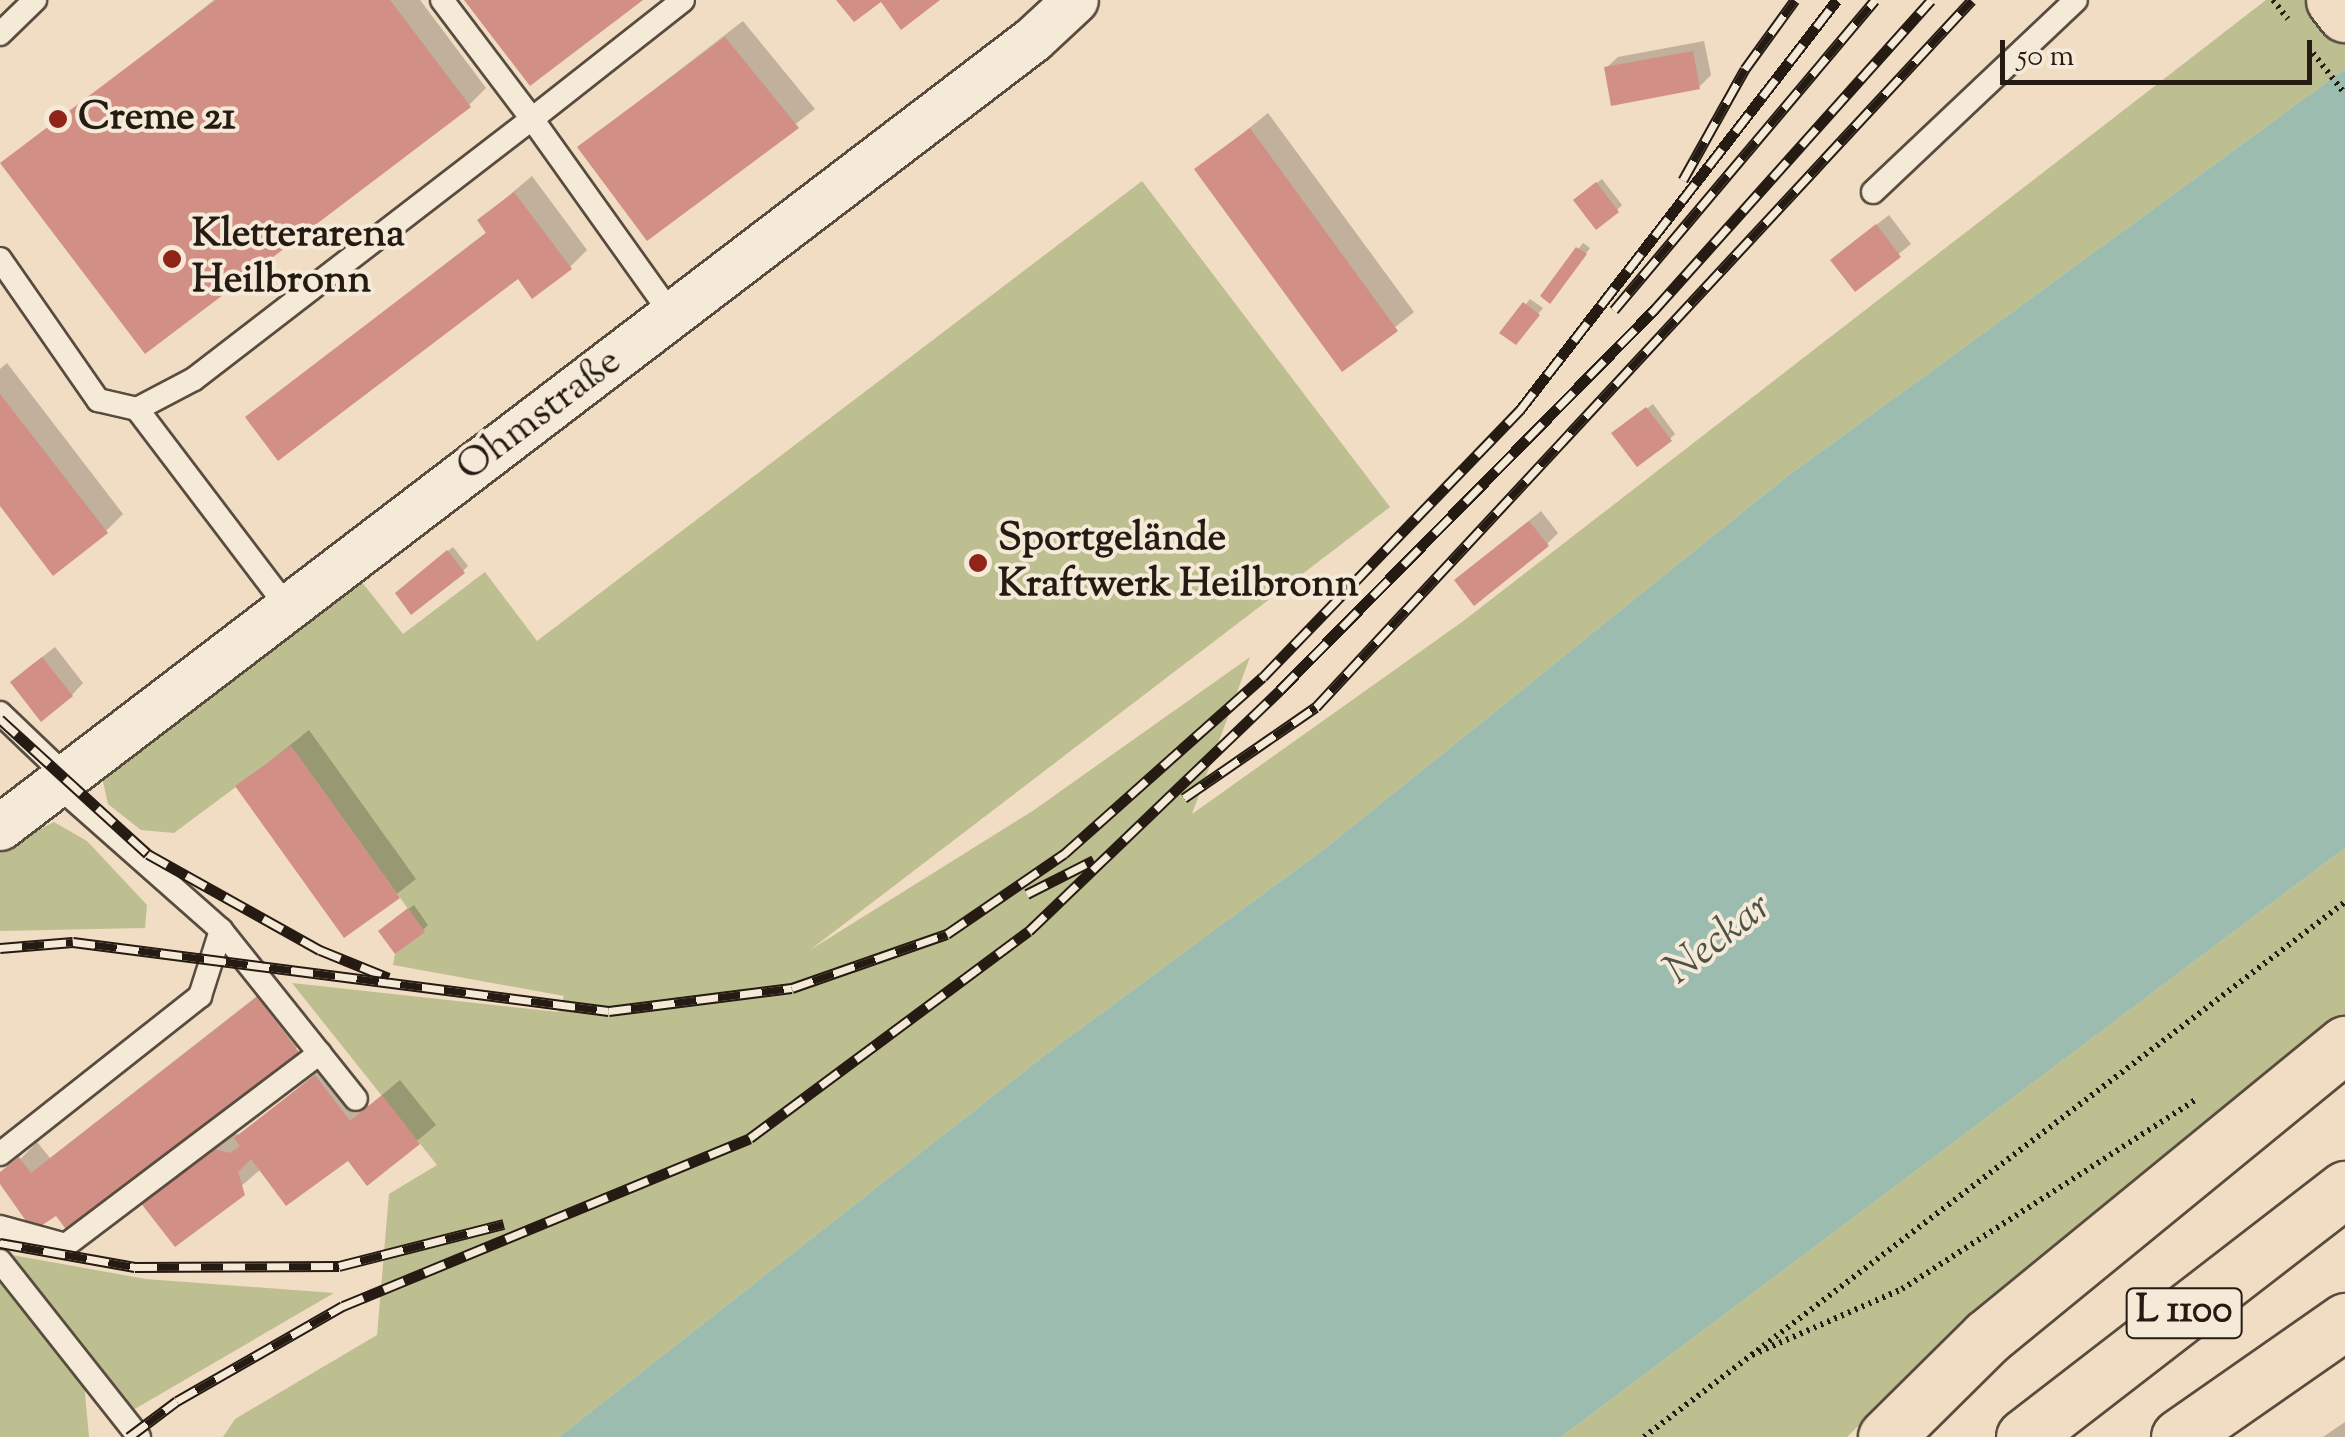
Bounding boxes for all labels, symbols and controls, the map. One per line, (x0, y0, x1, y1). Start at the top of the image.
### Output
scale bar (2005, 20, 2318, 82)
text: 50 m (2017, 36, 2074, 79)
place label: Creme 21 (78, 95, 235, 143)
marker: Creme 21 (47, 108, 69, 130)
place label: Kletterarena Heilbronn (192, 212, 405, 306)
marker: Kletterarena Heilbronn (161, 248, 183, 270)
street label: Ohmstraße (448, 339, 632, 493)
place label: Sportgelände Kraftwerk Heilbronn (998, 516, 1359, 610)
marker: Sportgelände Kraftwerk Heilbronn (967, 552, 989, 574)
water label: Neckar (1656, 883, 1782, 997)
road number: L 1100 (2124, 1280, 2244, 1346)

